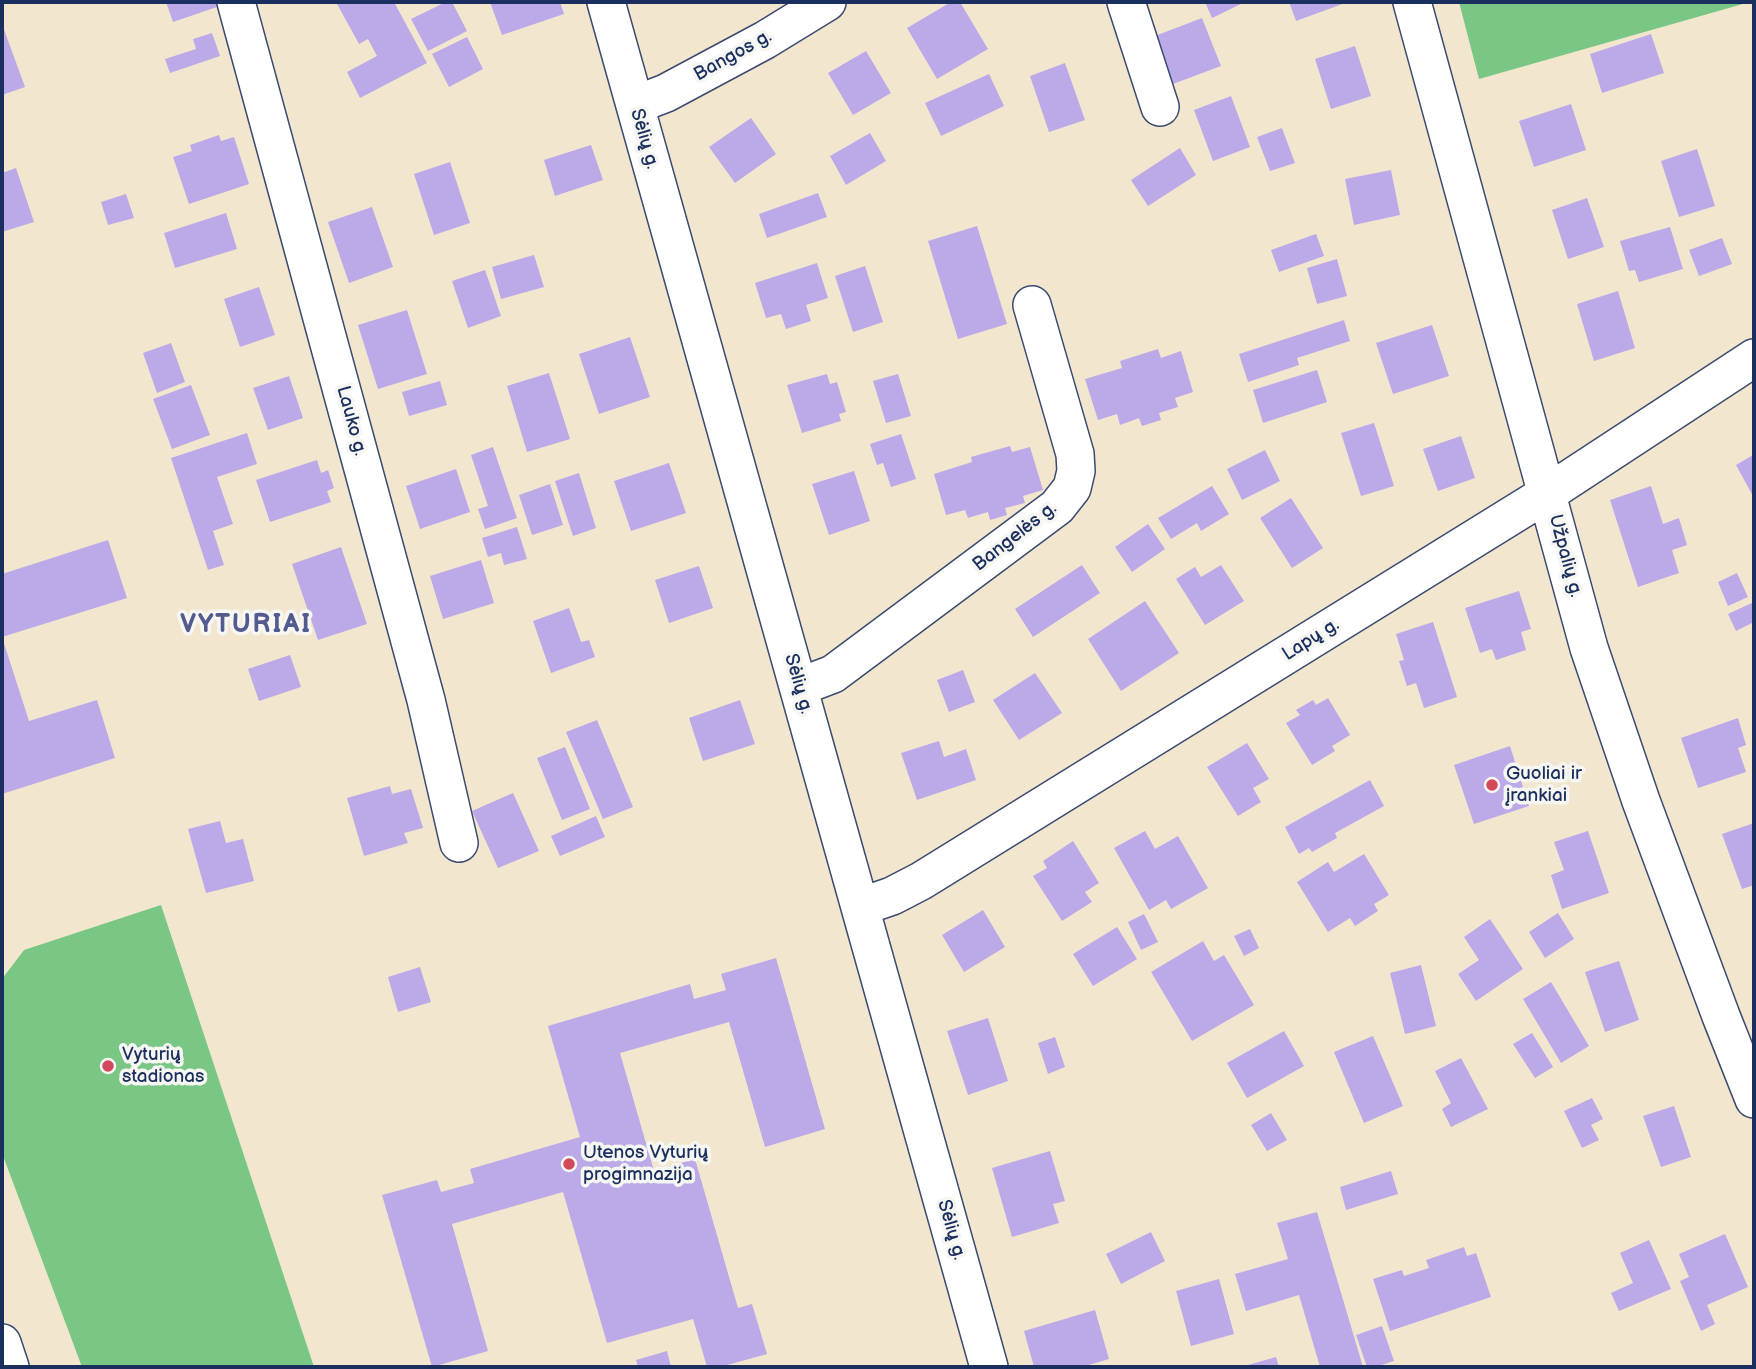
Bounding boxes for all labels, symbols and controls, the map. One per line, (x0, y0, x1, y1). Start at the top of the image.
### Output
street label: Bangos g. (690, 25, 776, 87)
street label: Sėlių g. (625, 106, 663, 172)
street label: Lauko g. (331, 384, 371, 458)
street label: Bangelės g. (968, 497, 1062, 577)
street label: Užpalių g. (1543, 512, 1587, 600)
district label: VYTURIAI (181, 609, 311, 641)
street label: Lapų g. (1278, 614, 1344, 666)
street label: Sėlių g. (779, 651, 817, 717)
place label: Guoliai ir įrankiai (1506, 763, 1582, 807)
marker: Guoliai ir įrankiai (1484, 777, 1500, 793)
place label: Vyturių stadionas (122, 1044, 204, 1088)
marker: Vyturių stadionas (100, 1058, 116, 1074)
place label: Utenos Vyturių progimnazija (583, 1142, 709, 1186)
marker: Utenos Vyturių progimnazija (561, 1156, 577, 1172)
street label: Sėlių g. (932, 1197, 970, 1263)

